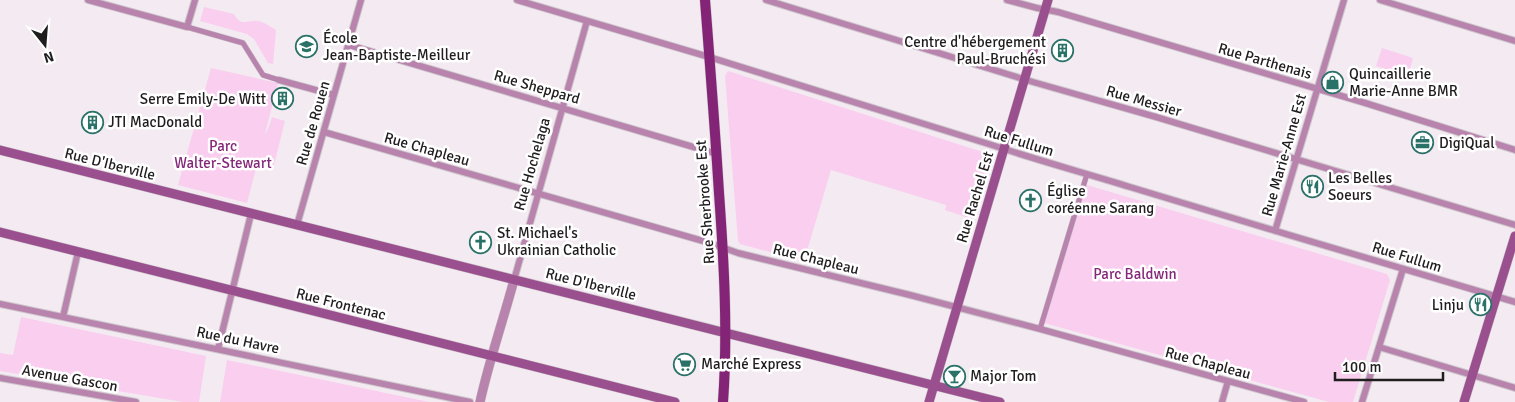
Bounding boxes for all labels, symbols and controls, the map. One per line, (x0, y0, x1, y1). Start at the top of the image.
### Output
north arrow (20, 20, 70, 70)
place label: École Jean-Baptiste-Meilleur (323, 28, 471, 64)
place label: Centre d'hébergement Paul-Bruchési (904, 33, 1046, 68)
school or university icon: École Jean-Baptiste-Meilleur (295, 35, 319, 59)
building icon: Centre d'hébergement Paul-Bruchési (1050, 39, 1074, 63)
street label: Rue Parthenais (1216, 39, 1314, 83)
text: N (42, 47, 56, 67)
place label: Quincaillerie Marie-Anne BMR (1349, 65, 1458, 100)
street label: Rue Sheppard (492, 66, 582, 108)
shop icon: Quincaillerie Marie-Anne BMR (1321, 71, 1345, 95)
street label: Rue de Rouen (292, 79, 334, 167)
street label: Rue Messier (1104, 82, 1184, 120)
building icon: Serre Emily-De Witt (270, 87, 294, 111)
place label: Serre Emily-De Witt (140, 90, 266, 108)
street label: Rue Marie-Anne Est (1258, 92, 1310, 218)
building icon: JTI MacDonald (80, 110, 104, 134)
place label: JTI MacDonald (108, 113, 202, 131)
street label: Rue Hochelaga (510, 115, 554, 213)
street label: Rue Fullum (982, 122, 1056, 160)
street label: Rue Chapleau (382, 128, 472, 170)
office icon: DigiQual (1411, 131, 1435, 155)
place label: DigiQual (1439, 134, 1495, 152)
park label: Parc Walter-Stewart (174, 137, 272, 172)
street label: Rue Sherbrooke Est (692, 139, 718, 265)
street label: Rue D'Iberville (63, 144, 157, 184)
street label: Rue Rachel Est (953, 149, 997, 245)
place label: Les Belles Soeurs (1328, 169, 1392, 204)
restaurant icon: Les Belles Soeurs (1300, 175, 1324, 199)
place label: Église coréenne Sarang (1047, 181, 1154, 217)
church icon: Église coréenne Sarang (1019, 188, 1043, 212)
place label: St. Michael's Ukrainian Catholic (497, 224, 616, 259)
church icon: St. Michael's Ukrainian Catholic (469, 230, 493, 254)
street label: Rue Fullum (1370, 238, 1444, 276)
street label: Rue Chapleau (771, 240, 861, 278)
street label: Rue D'Iberville (544, 264, 638, 304)
park label: Parc Baldwin (1093, 265, 1177, 283)
street label: Rue Frontenac (294, 284, 388, 324)
restaurant icon: Linju (1468, 293, 1492, 317)
place label: Linju (1432, 296, 1464, 314)
street label: Rue du Havre (195, 322, 281, 358)
street label: Rue Chapleau (1163, 343, 1253, 383)
scale bar (1335, 350, 1442, 382)
supermarket icon: Marché Express (673, 352, 697, 376)
place label: Marché Express (701, 355, 802, 373)
text: 100 m (1342, 358, 1382, 376)
street label: Avenue Gascon (21, 361, 119, 395)
bar icon: Major Tom (942, 364, 966, 388)
place label: Major Tom (970, 367, 1036, 385)

